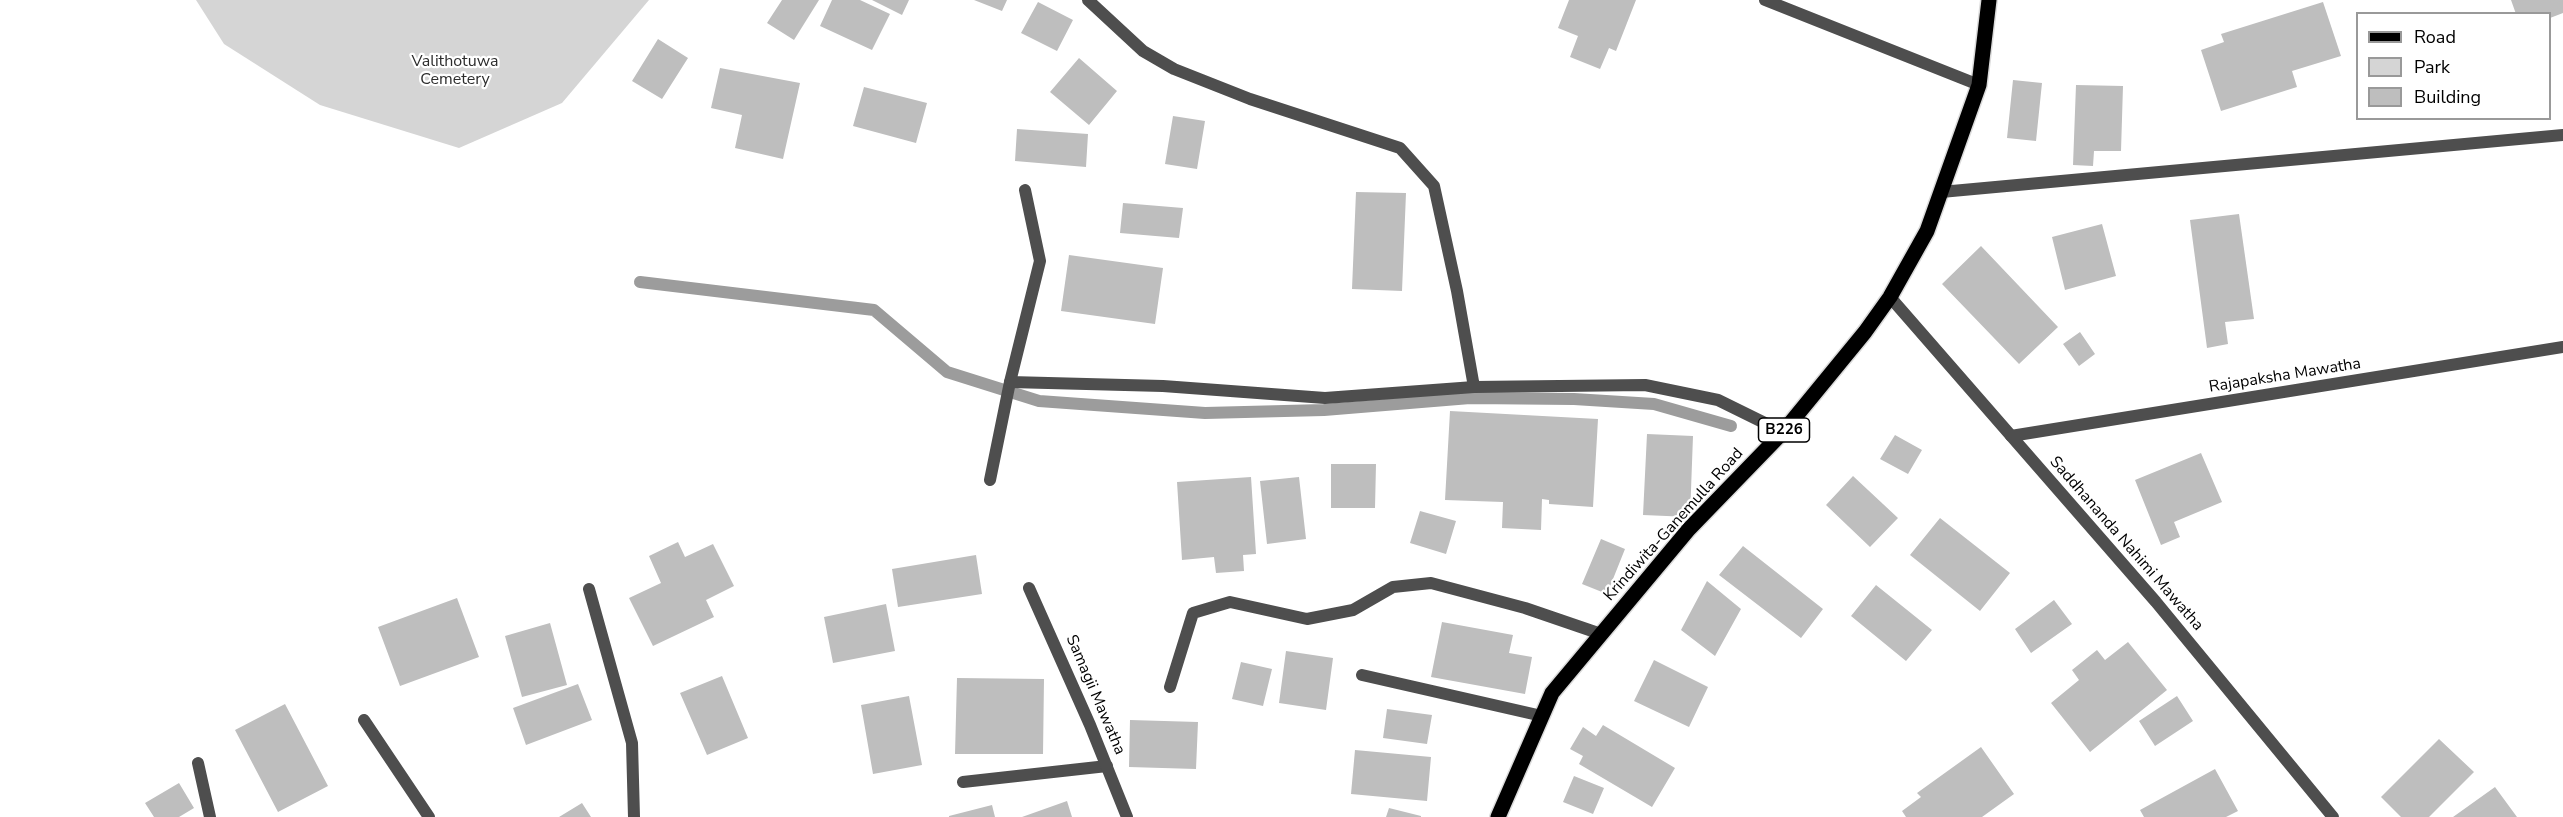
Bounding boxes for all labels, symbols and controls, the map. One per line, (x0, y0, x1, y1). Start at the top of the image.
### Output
legend (2356, 12, 2551, 120)
text: Road (2414, 25, 2456, 49)
park label: Valithotuwa Cemetery (412, 52, 498, 90)
text: Park (2414, 55, 2450, 79)
text: Building (2414, 85, 2481, 109)
street label: Rajapaksha Mawatha (2208, 355, 2362, 397)
road number: B226 (1758, 418, 1810, 442)
street label: Krindiwita-Ganemulla Road (1600, 445, 1748, 605)
street label: Saddhananda Nahimi Mawatha (2045, 453, 2207, 635)
street label: Samagii Mawatha (1061, 632, 1129, 758)

